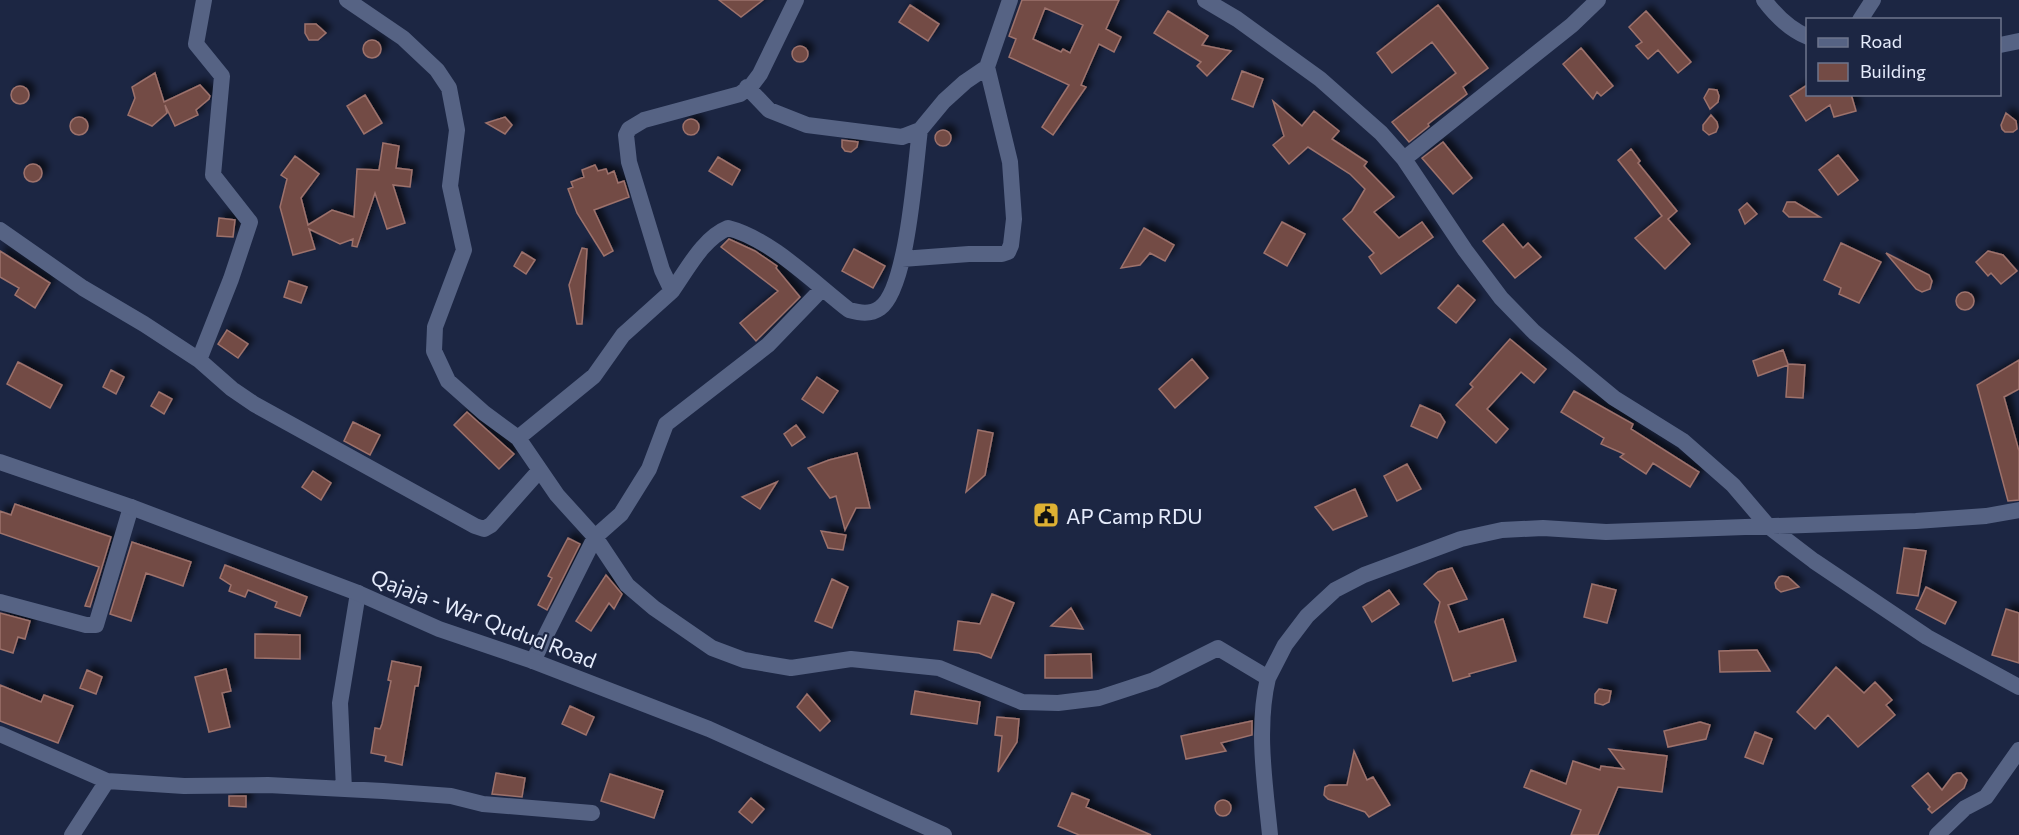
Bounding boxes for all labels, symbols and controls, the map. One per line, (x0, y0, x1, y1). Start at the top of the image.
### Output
legend (1806, 18, 2001, 96)
text: Road (1860, 30, 1902, 52)
text: Building (1860, 60, 1926, 82)
public building icon: AP Camp RDU (1031, 500, 1061, 530)
place label: AP Camp RDU (1066, 503, 1203, 528)
street label: Qajaja - War Qudud Road (368, 563, 600, 673)

